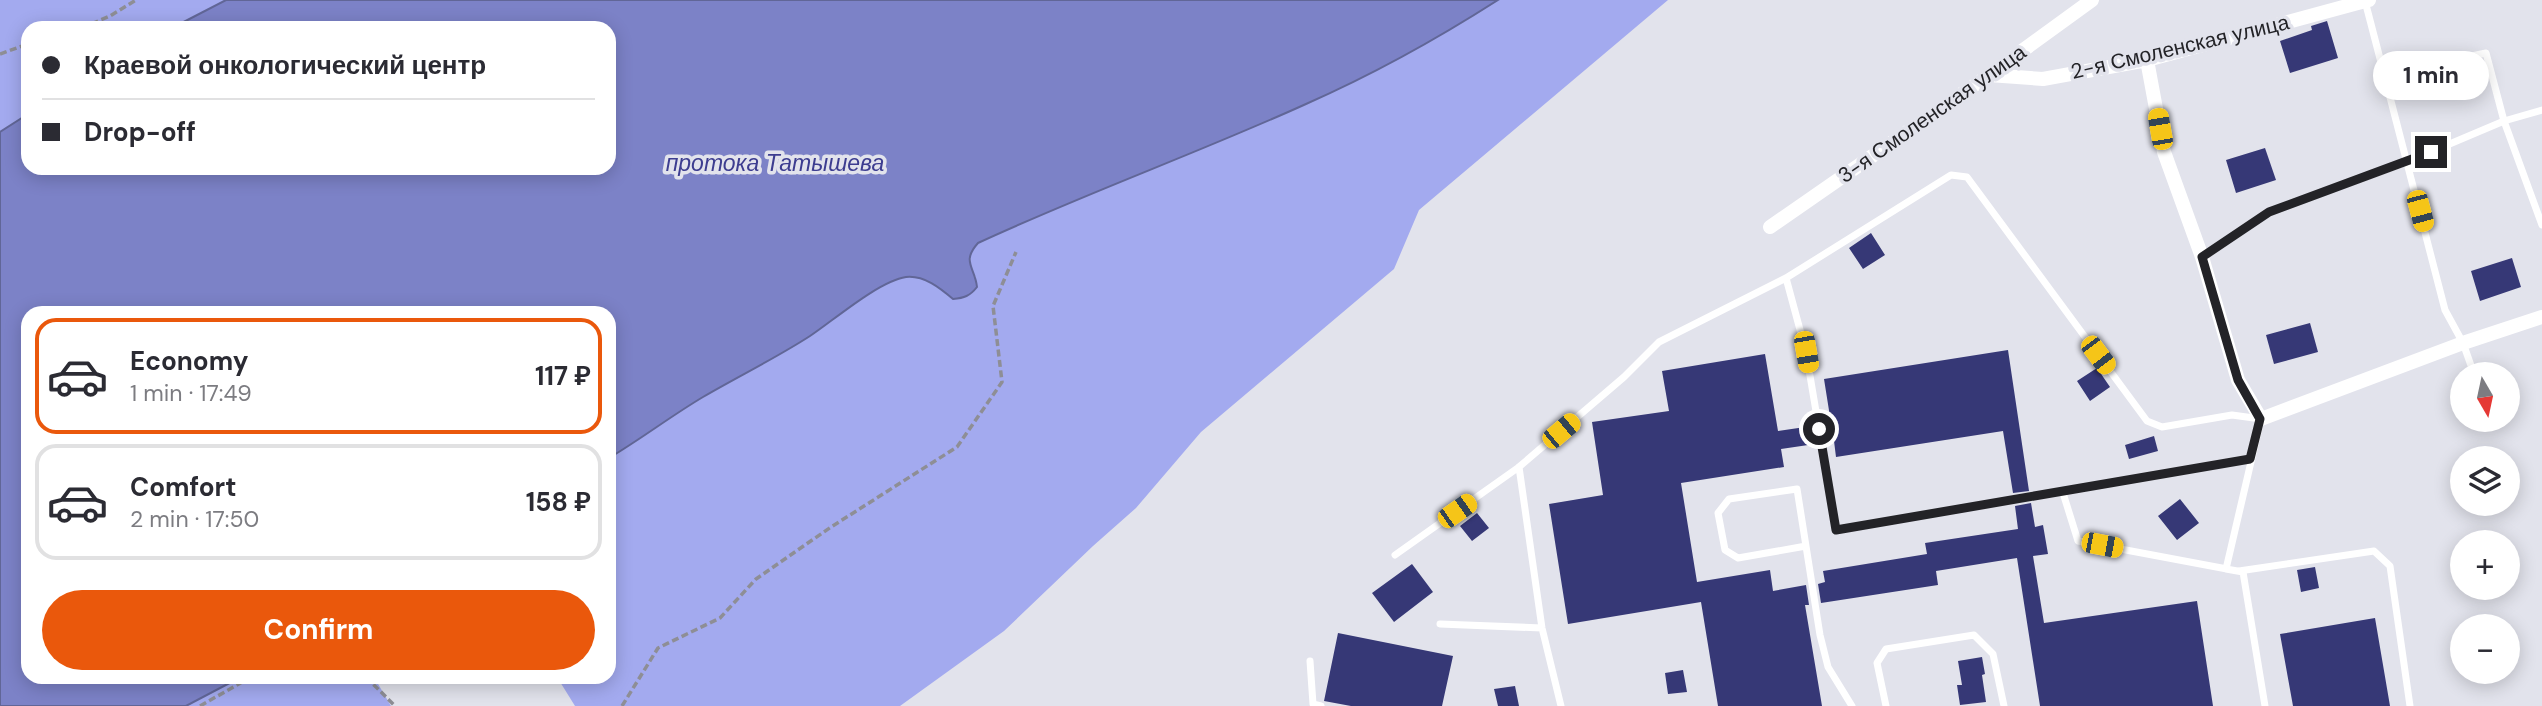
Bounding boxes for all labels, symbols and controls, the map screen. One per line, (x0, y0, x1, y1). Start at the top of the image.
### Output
street label: 2-я Смоленская улица (2068, 8, 2292, 86)
street label: 3-я Смоленская улица (1832, 38, 2032, 190)
text: Краевой онкологический центр (84, 48, 486, 82)
callout: 1 min (2373, 51, 2489, 100)
text: 1 min (2403, 60, 2459, 90)
car (2147, 106, 2174, 152)
text: Drop-off (84, 115, 196, 149)
route end (2415, 136, 2447, 168)
water label: протока Татышева (666, 148, 884, 178)
car (2405, 188, 2436, 234)
car (1793, 329, 1820, 375)
car (2077, 332, 2120, 378)
text: Economy (130, 344, 248, 378)
icon: car (46, 345, 109, 408)
text: 117 ₽ (535, 359, 591, 393)
north arrow (2450, 362, 2520, 432)
map controls (2450, 362, 2520, 684)
text: 1 min · 17:49 (130, 378, 252, 408)
car (1539, 409, 1584, 453)
route start (1803, 413, 1835, 445)
button: layers (2450, 446, 2520, 516)
text: Comfort (130, 470, 236, 504)
icon: car (46, 471, 109, 534)
text: 158 ₽ (526, 485, 591, 519)
car (1434, 490, 1481, 532)
text: 2 min · 17:50 (130, 504, 259, 534)
button: + (2450, 530, 2520, 600)
car (2080, 531, 2125, 559)
button: Confirm (42, 590, 595, 670)
button: − (2450, 614, 2520, 684)

